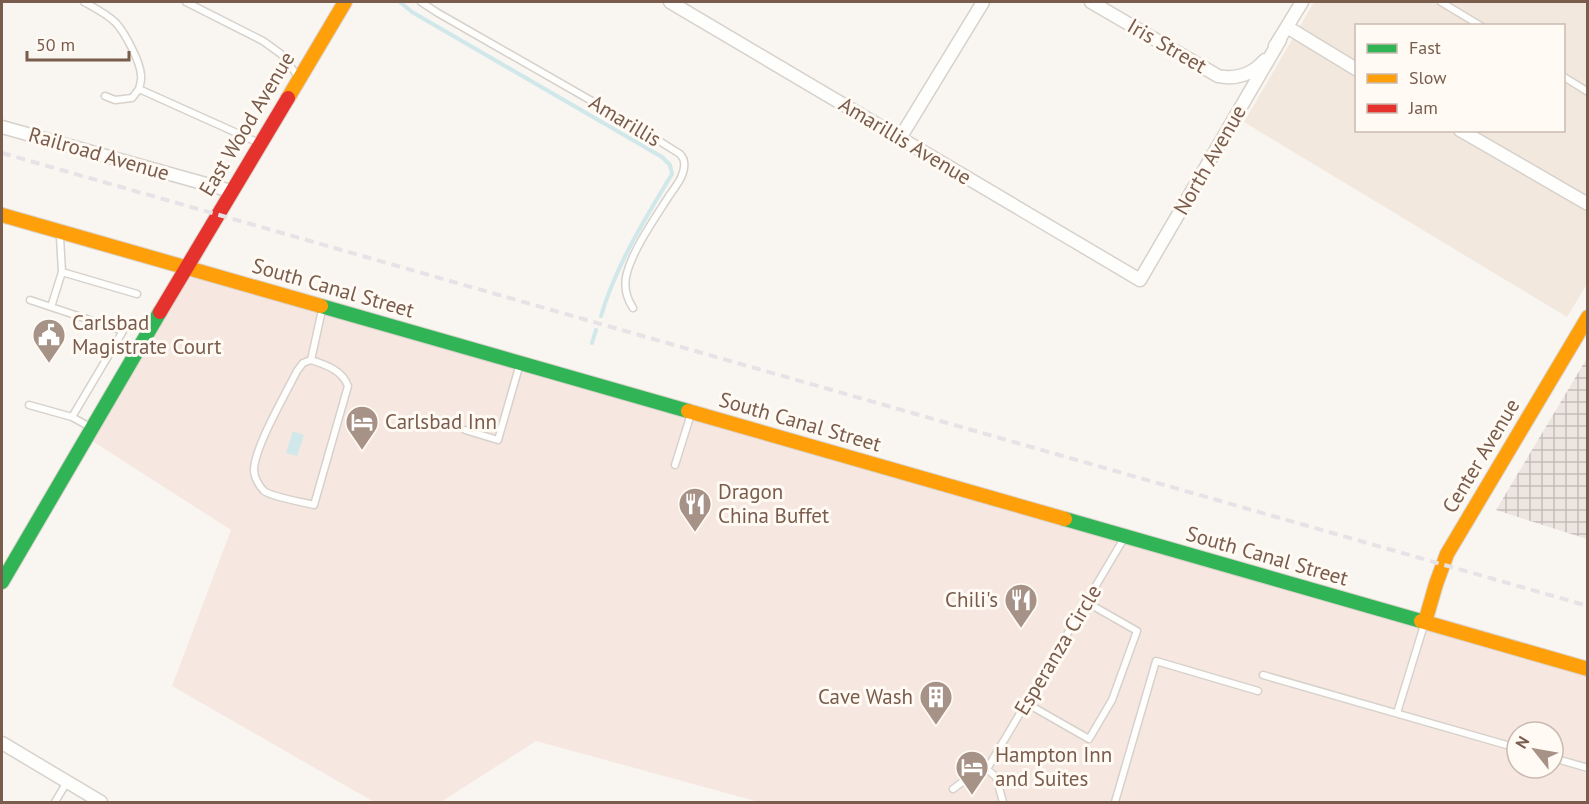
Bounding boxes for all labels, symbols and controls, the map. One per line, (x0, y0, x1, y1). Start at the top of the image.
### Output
street label: Iris Street (1123, 12, 1212, 79)
scale bar (27, 24, 129, 62)
legend (1355, 24, 1565, 132)
text: 50 m (36, 33, 75, 56)
text: Fast (1409, 36, 1441, 59)
street label: East Wood Avenue (193, 47, 300, 201)
text: Slow (1409, 66, 1447, 89)
street label: Amarillis (584, 89, 666, 153)
street label: Amarillis Avenue (834, 90, 976, 191)
text: Jam (1408, 96, 1438, 119)
street label: North Avenue (1167, 100, 1252, 219)
street label: Railroad Avenue (26, 121, 173, 186)
street label: South Canal Street (249, 251, 417, 324)
place label: Carlsbad Magistrate Court (72, 309, 221, 360)
public building icon: Carlsbad Magistrate Court (31, 317, 67, 364)
street label: South Canal Street (716, 385, 884, 458)
street label: Center Avenue (1436, 394, 1525, 518)
hotel icon: Carlsbad Inn (344, 404, 380, 451)
place label: Carlsbad Inn (385, 408, 497, 435)
place label: Dragon China Buffet (718, 478, 829, 529)
restaurant icon: Dragon China Buffet (677, 486, 713, 533)
street label: South Canal Street (1183, 519, 1351, 592)
street label: Esperanza Circle (1008, 580, 1107, 720)
restaurant icon: Chili's (1003, 582, 1039, 629)
place label: Chili's (945, 586, 998, 613)
building icon: Cave Wash (918, 679, 954, 726)
place label: Cave Wash (818, 683, 913, 710)
north arrow (1505, 720, 1565, 780)
text: N (1511, 733, 1533, 752)
place label: Hampton Inn and Suites (995, 741, 1112, 792)
hotel icon: Hampton Inn and Suites (954, 749, 990, 796)

